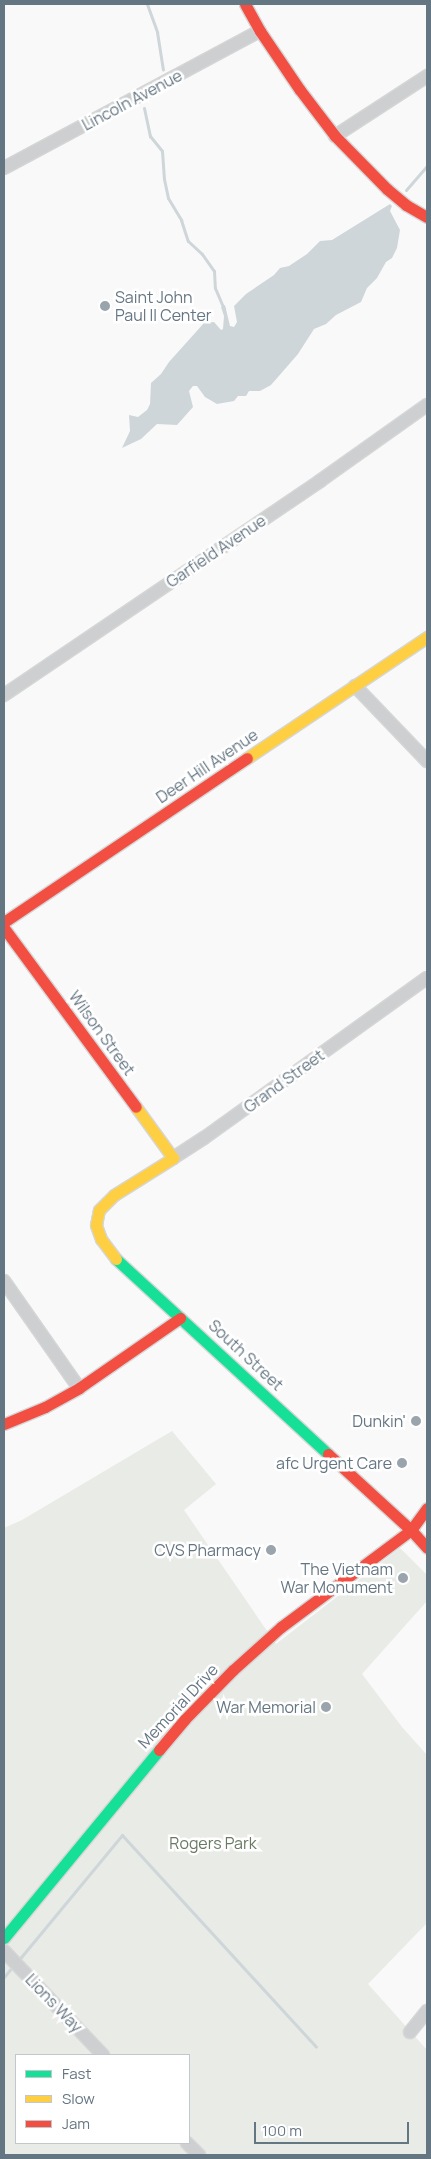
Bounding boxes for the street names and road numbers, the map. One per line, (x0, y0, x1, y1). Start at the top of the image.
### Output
street label: Lincoln Avenue (79, 66, 185, 134)
street label: Garfield Avenue (162, 511, 270, 591)
street label: Deer Hill Avenue (152, 725, 262, 807)
street label: Wilson Street (65, 987, 139, 1079)
street label: Grand Street (240, 1045, 328, 1117)
street label: South Street (205, 1316, 287, 1394)
street label: Memorial Drive (134, 1660, 222, 1752)
street label: Lions Way (22, 1970, 86, 2036)

